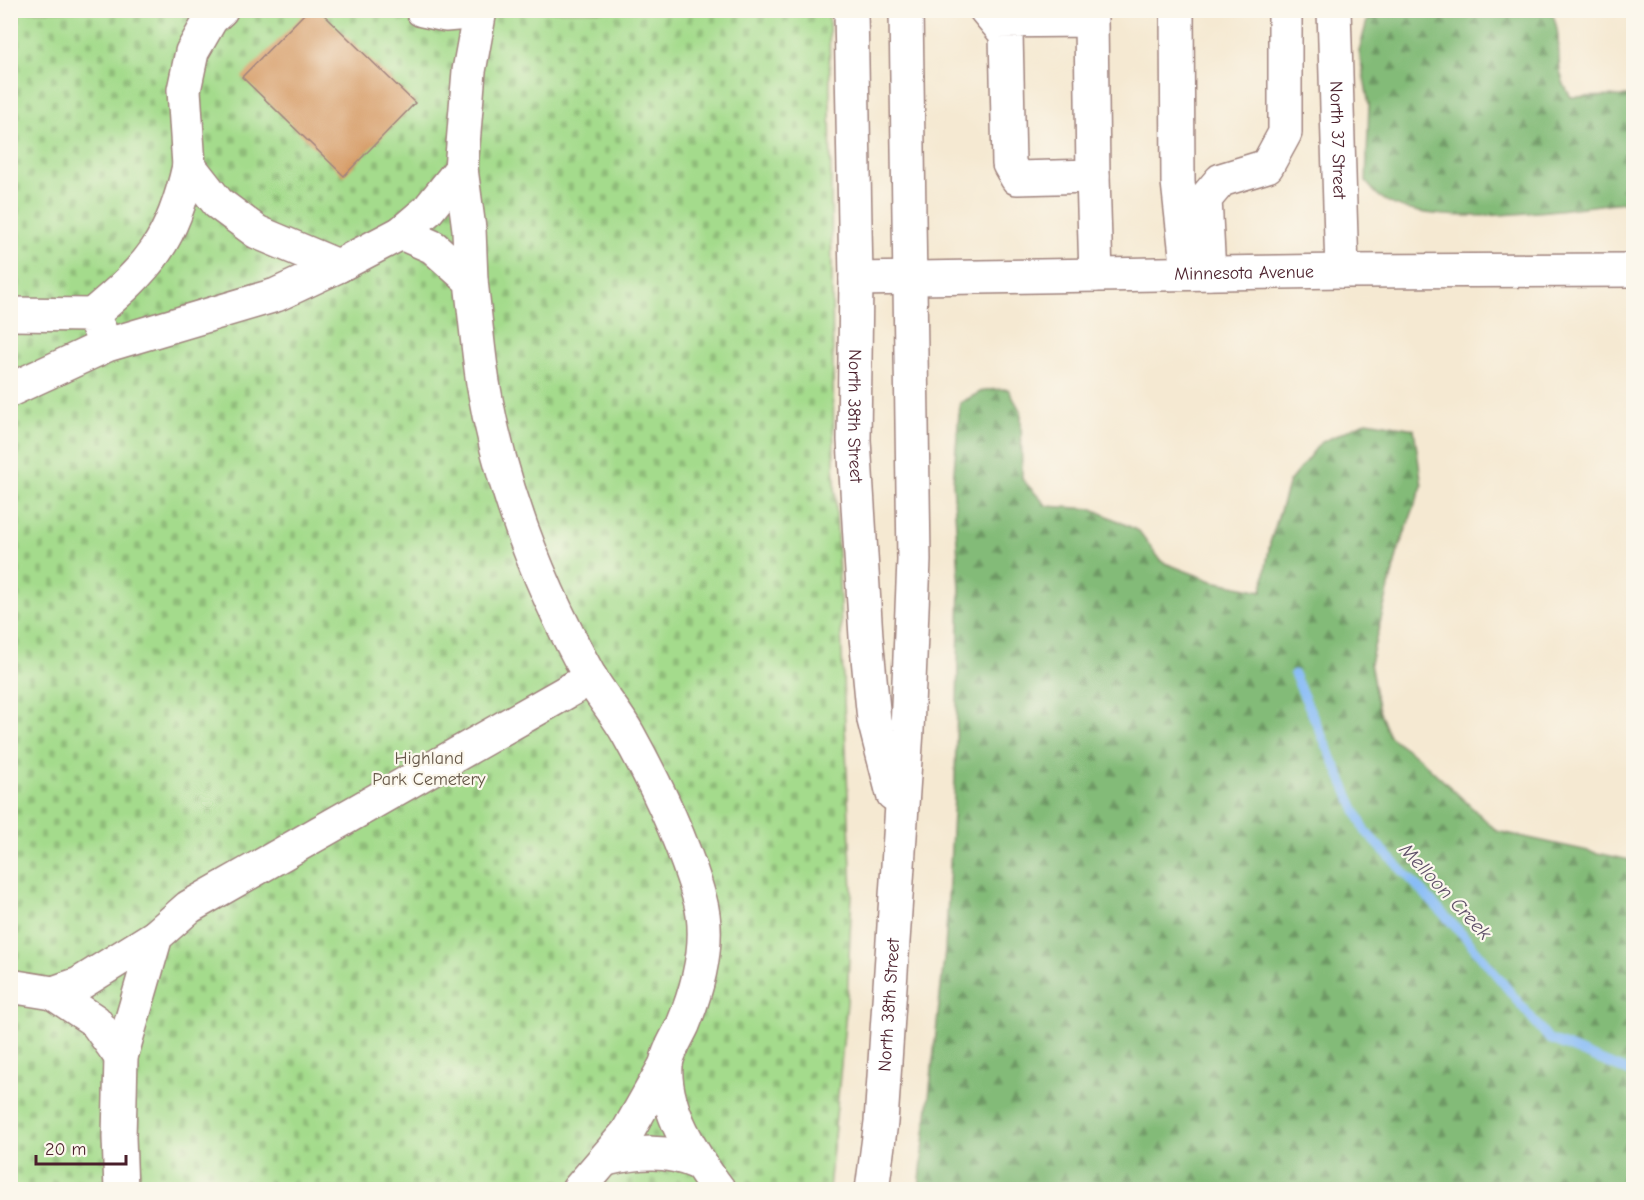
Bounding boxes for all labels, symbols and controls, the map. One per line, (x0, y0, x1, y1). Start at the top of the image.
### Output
street label: North 37 Street (1325, 81, 1350, 200)
street label: Minnesota Avenue (1174, 261, 1314, 285)
street label: North 38th Street (843, 349, 867, 484)
park label: Highland Park Cemetery (372, 748, 487, 790)
water label: Melloon Creek (1394, 837, 1497, 945)
street label: North 38th Street (874, 937, 904, 1072)
scale bar (36, 1128, 126, 1166)
text: 20 m (45, 1139, 86, 1160)

